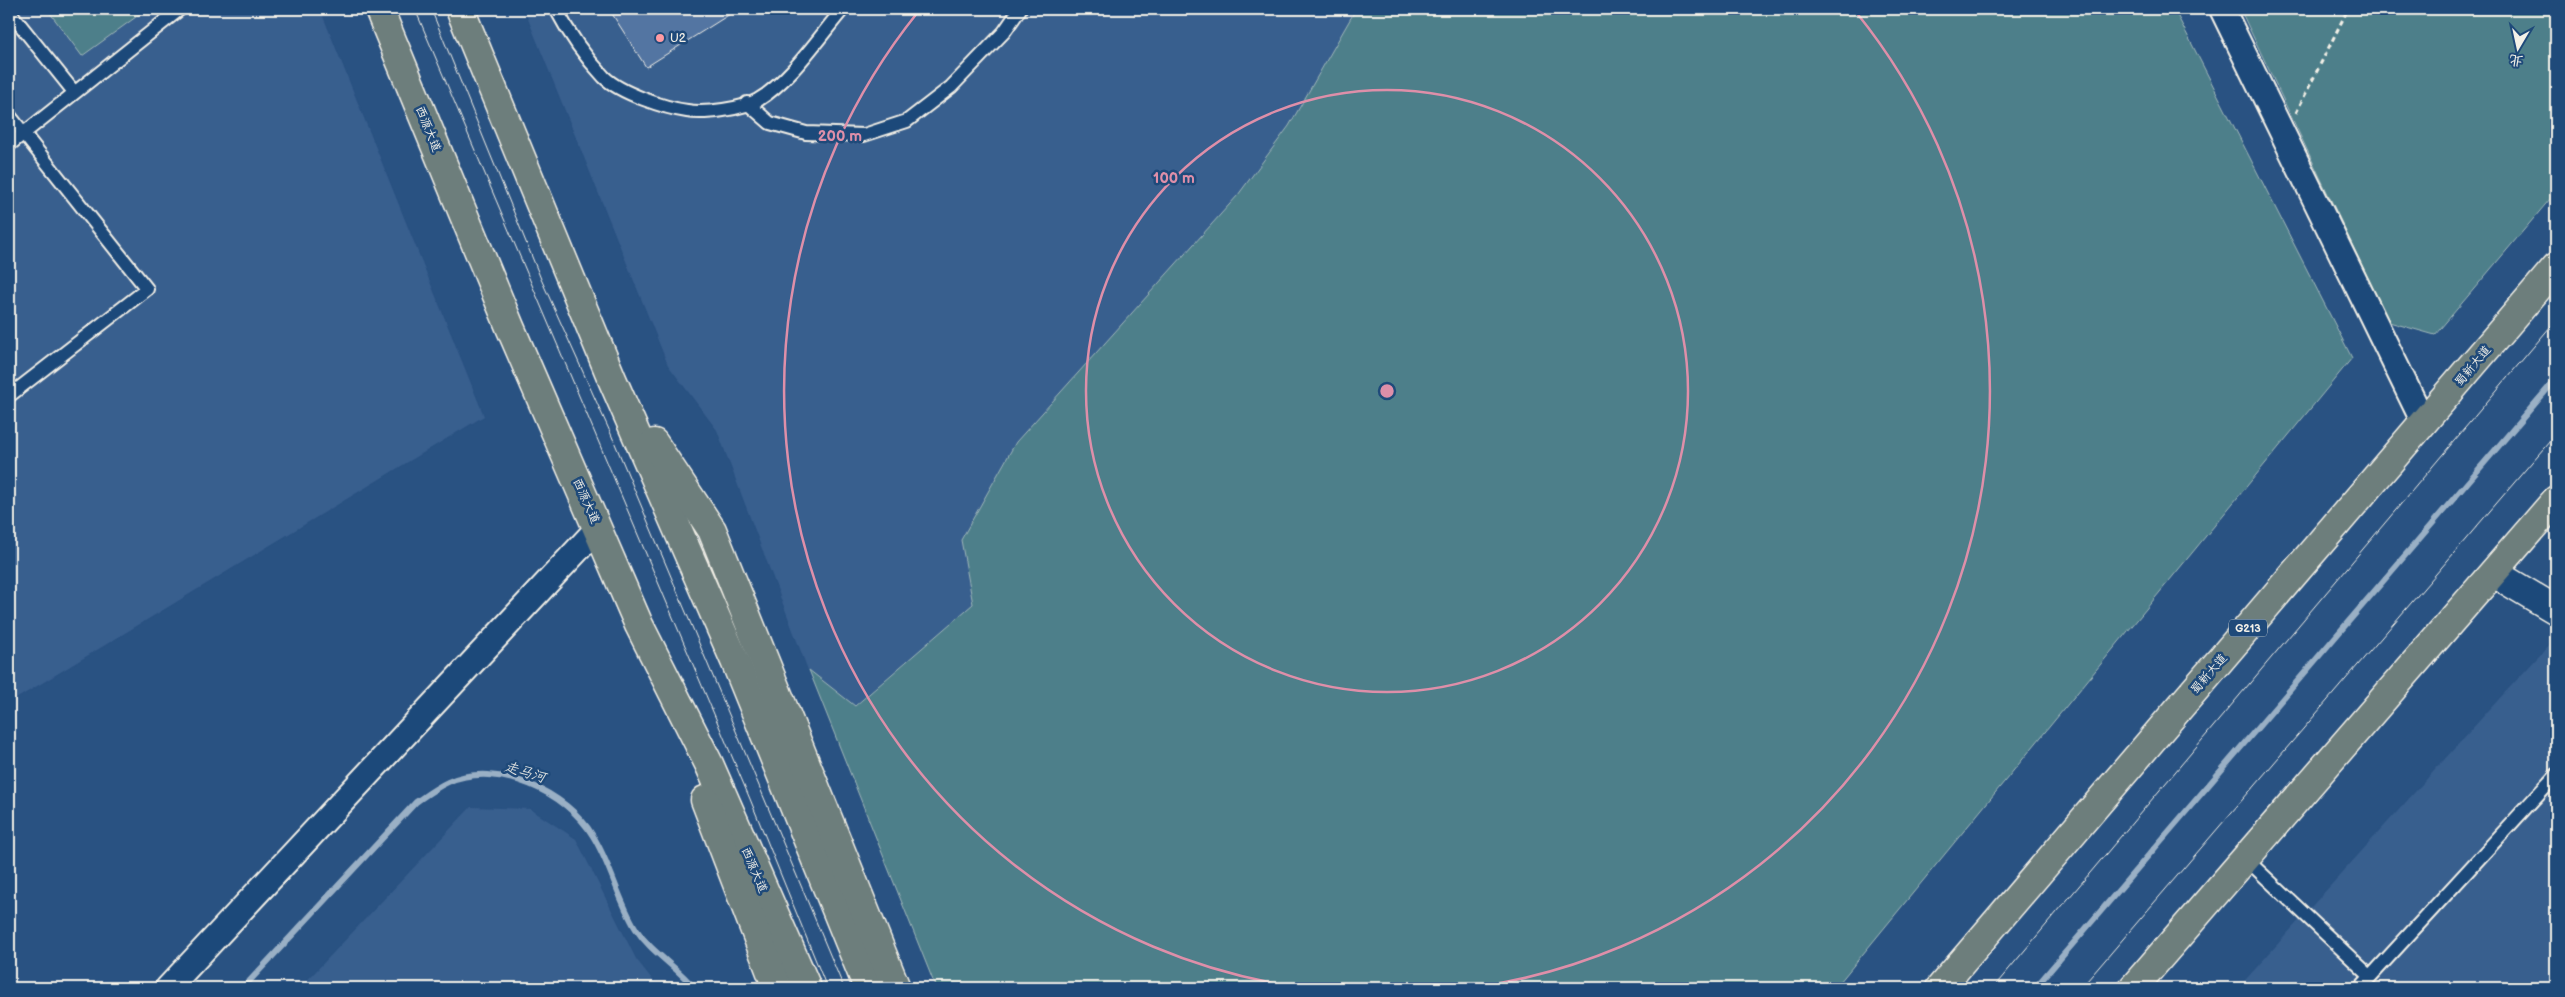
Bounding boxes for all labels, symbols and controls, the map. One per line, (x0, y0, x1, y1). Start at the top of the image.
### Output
north arrow (2492, 22, 2542, 72)
place label: U2 (670, 31, 686, 46)
marker: U2 (654, 32, 666, 44)
text: 北 (2508, 51, 2524, 70)
street label: 西源大道 (412, 104, 444, 154)
text: 200 m (818, 127, 862, 146)
text: 100 m (1153, 169, 1195, 188)
street label: 蜀新大道 (2452, 343, 2494, 389)
centre of rings (1378, 382, 1396, 400)
street label: 西源大道 (569, 476, 603, 526)
road number: G213 (2229, 620, 2267, 636)
street label: 蜀新大道 (2188, 651, 2230, 697)
water label: 走马河 (502, 758, 549, 787)
street label: 西源大道 (738, 845, 770, 895)

